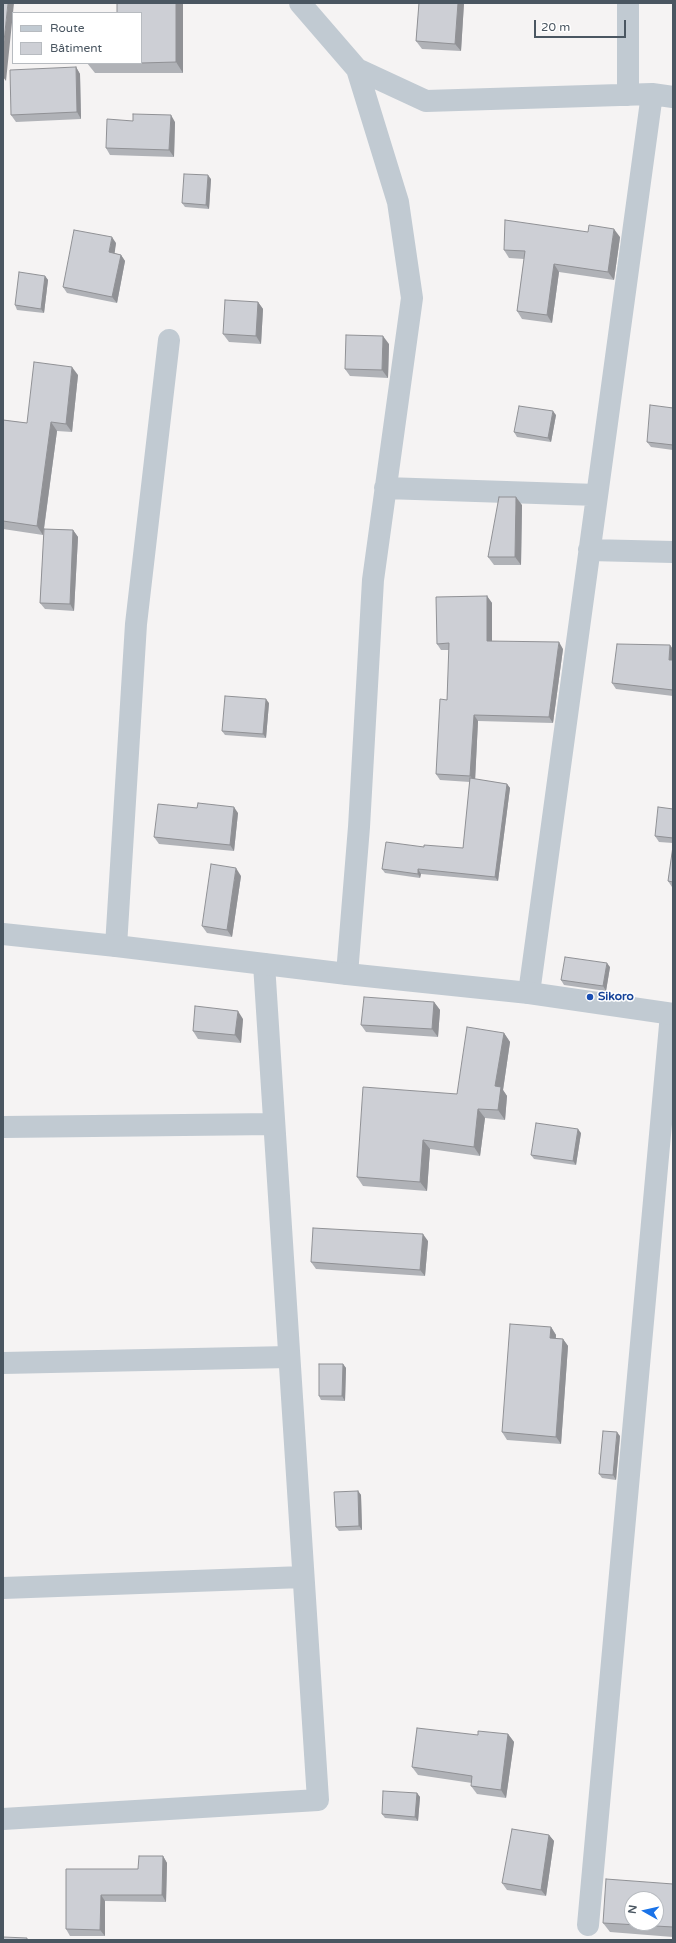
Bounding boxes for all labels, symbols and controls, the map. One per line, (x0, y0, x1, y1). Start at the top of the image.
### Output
legend (12, 12, 142, 64)
scale bar (536, 12, 628, 38)
text: 20 m (541, 20, 570, 34)
text: Route (50, 21, 84, 35)
text: Bâtiment (50, 41, 102, 55)
place label: Sikoro (598, 990, 634, 1004)
marker: Sikoro (585, 992, 595, 1002)
north arrow (624, 1891, 664, 1931)
text: N (626, 1904, 640, 1915)

